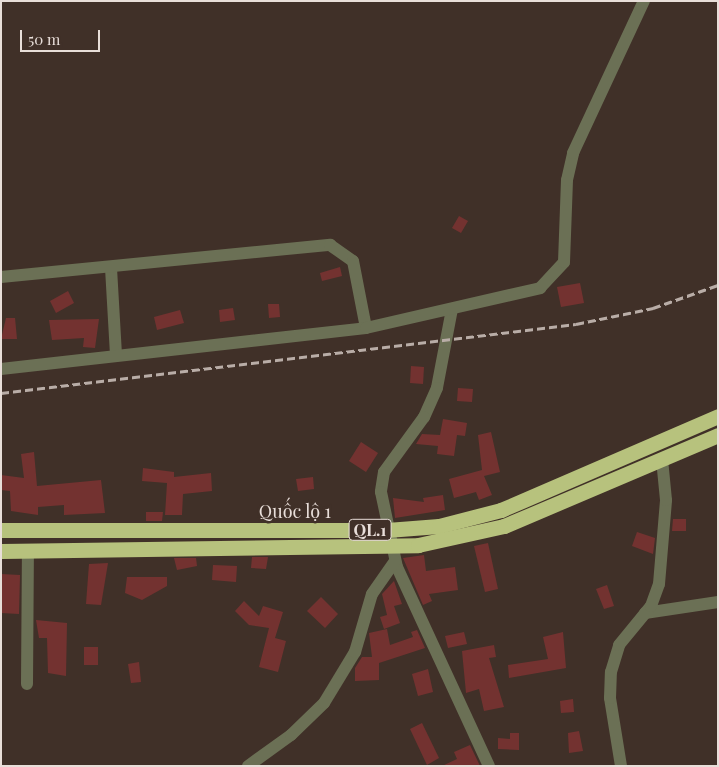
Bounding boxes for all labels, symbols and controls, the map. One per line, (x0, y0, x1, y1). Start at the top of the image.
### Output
scale bar (22, 20, 102, 52)
text: 50 m (28, 29, 60, 49)
street label: Quốc lộ 1 (259, 500, 331, 522)
road number: QL.1 (348, 516, 392, 544)

